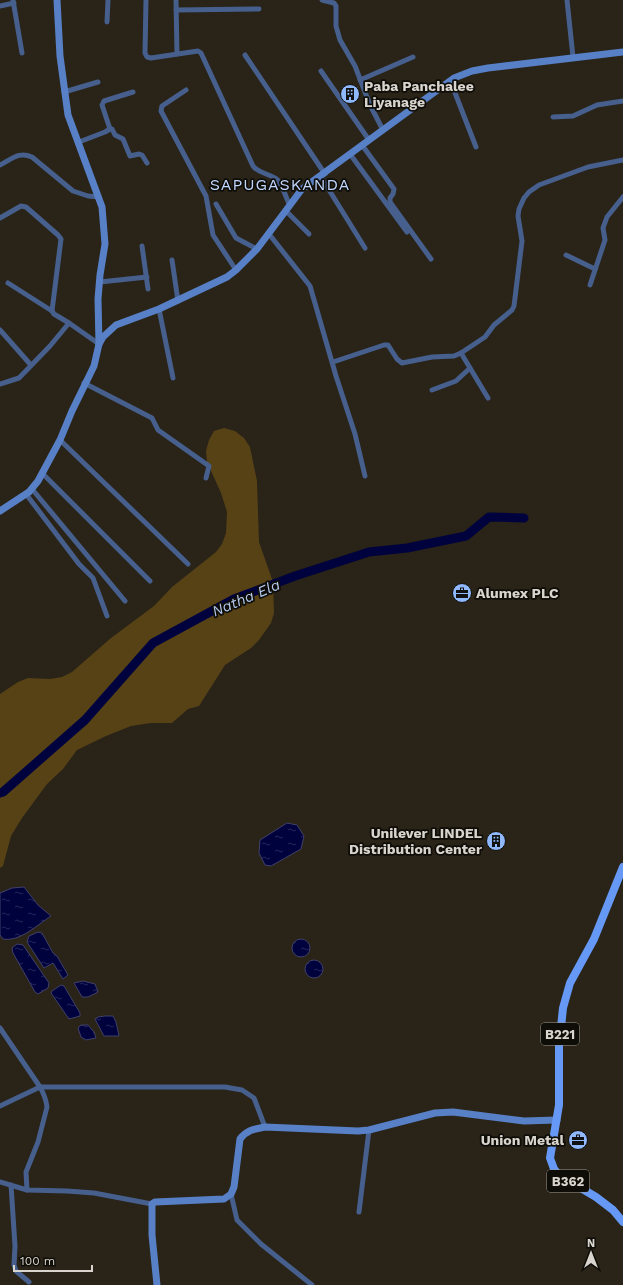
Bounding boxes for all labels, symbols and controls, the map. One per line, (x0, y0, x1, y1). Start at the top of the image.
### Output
place label: Paba Panchalee Liyanage (364, 78, 474, 110)
building icon: Paba Panchalee Liyanage (339, 83, 361, 105)
district label: SAPUGASKANDA (210, 175, 350, 194)
water label: Natha Ela (209, 576, 283, 620)
office icon: Alumex PLC (451, 582, 473, 604)
place label: Alumex PLC (476, 585, 559, 601)
place label: Unilever LINDEL Distribution Center (349, 825, 483, 857)
building icon: Unilever LINDEL Distribution Center (485, 830, 507, 852)
road number: B221 (541, 1023, 579, 1045)
office icon: Union Metal (567, 1129, 589, 1151)
place label: Union Metal (481, 1132, 564, 1148)
road number: B362 (547, 1170, 589, 1192)
north arrow (571, 1233, 611, 1273)
text: N (587, 1237, 595, 1250)
scale bar (14, 1247, 92, 1273)
text: 100 m (20, 1254, 55, 1268)

